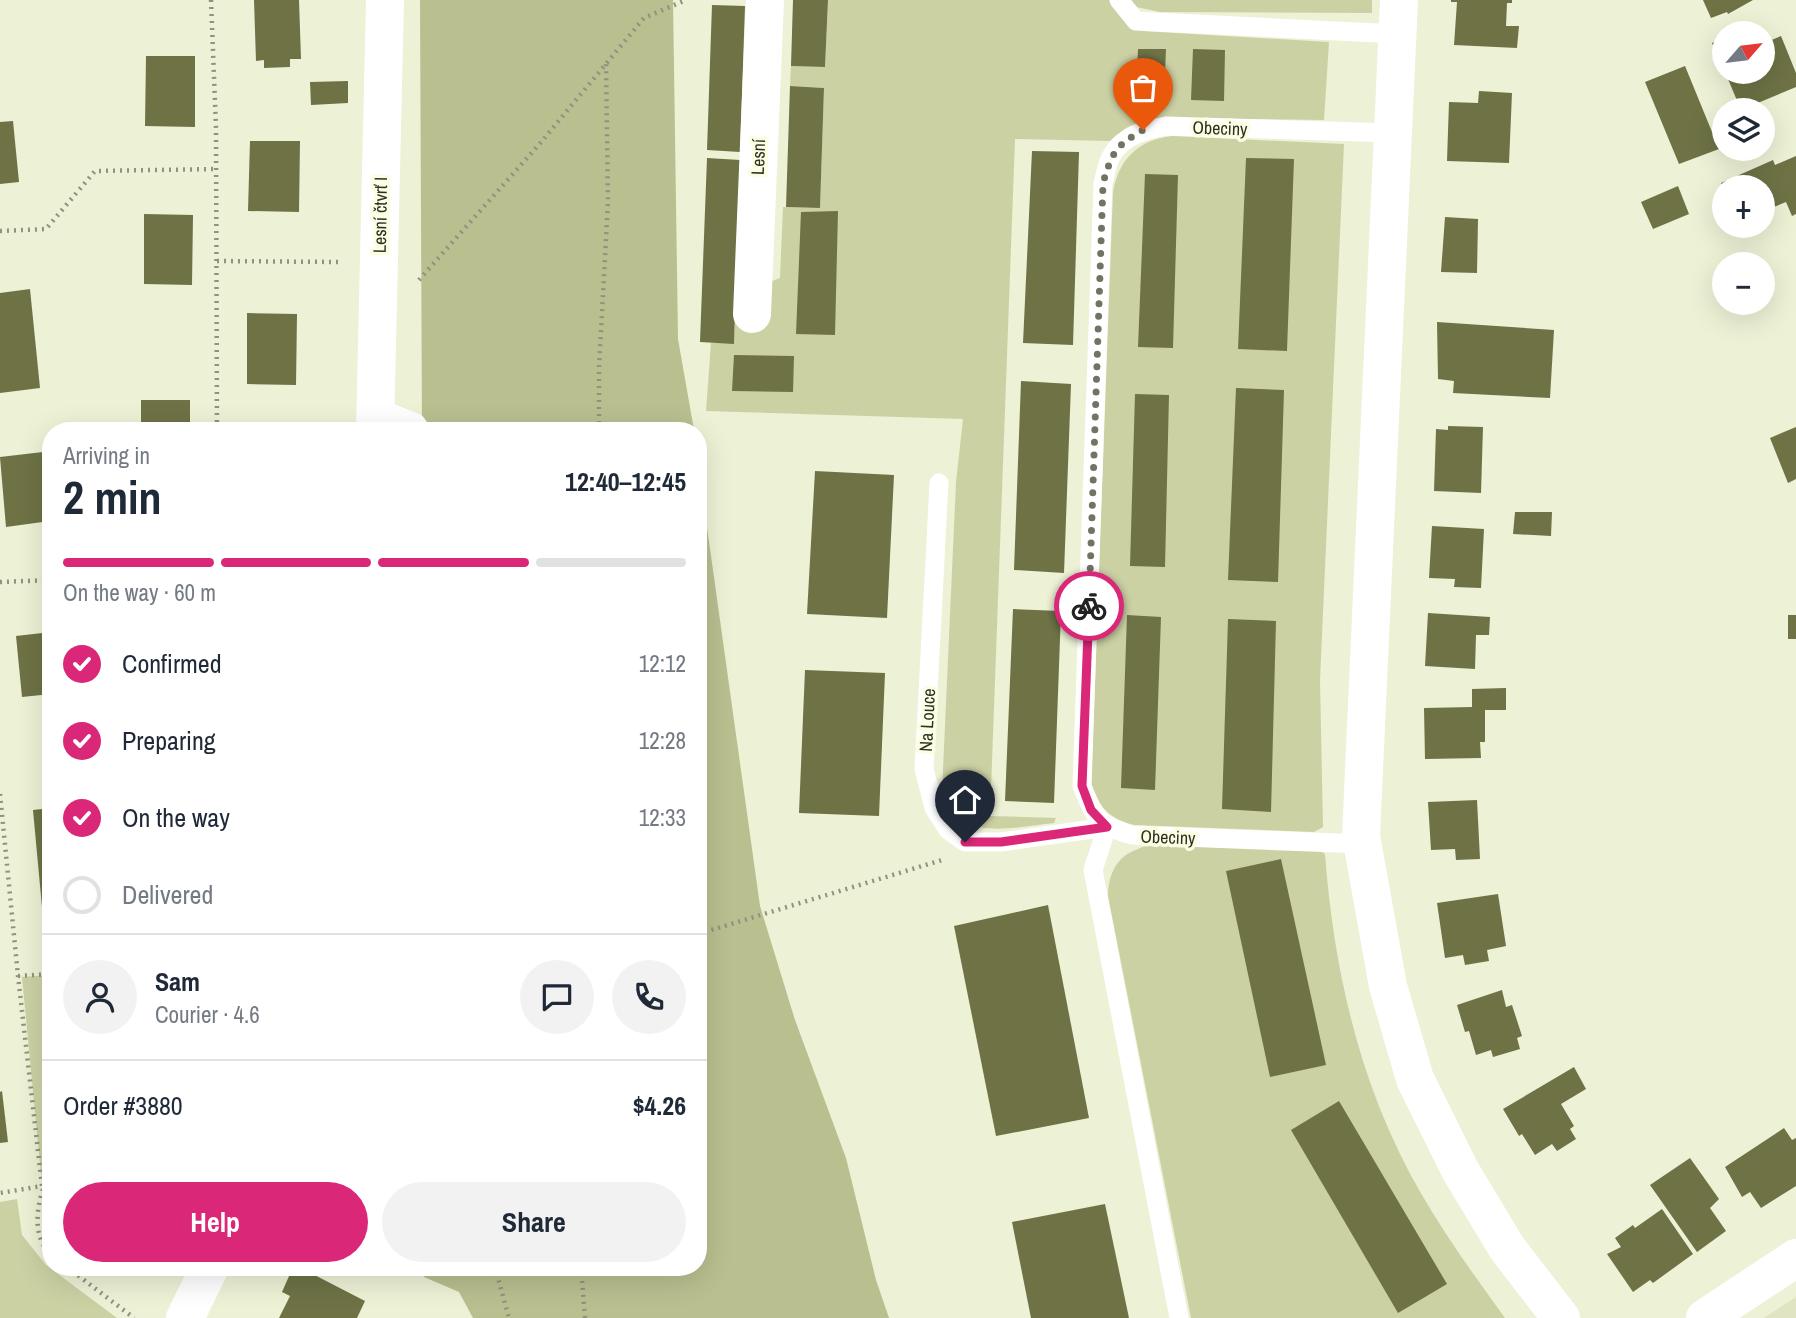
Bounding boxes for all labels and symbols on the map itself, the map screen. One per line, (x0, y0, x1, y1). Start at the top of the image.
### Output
north arrow (1712, 21, 1774, 84)
pin (1113, 58, 1173, 130)
street label: Obeciny (1192, 115, 1249, 141)
street label: Lesní (745, 138, 771, 175)
street label: Lesní čtvrť I (367, 177, 393, 253)
courier (1054, 571, 1124, 641)
street label: Na Louce (913, 688, 941, 752)
pin (935, 770, 995, 842)
street label: Obeciny (1140, 824, 1197, 850)

